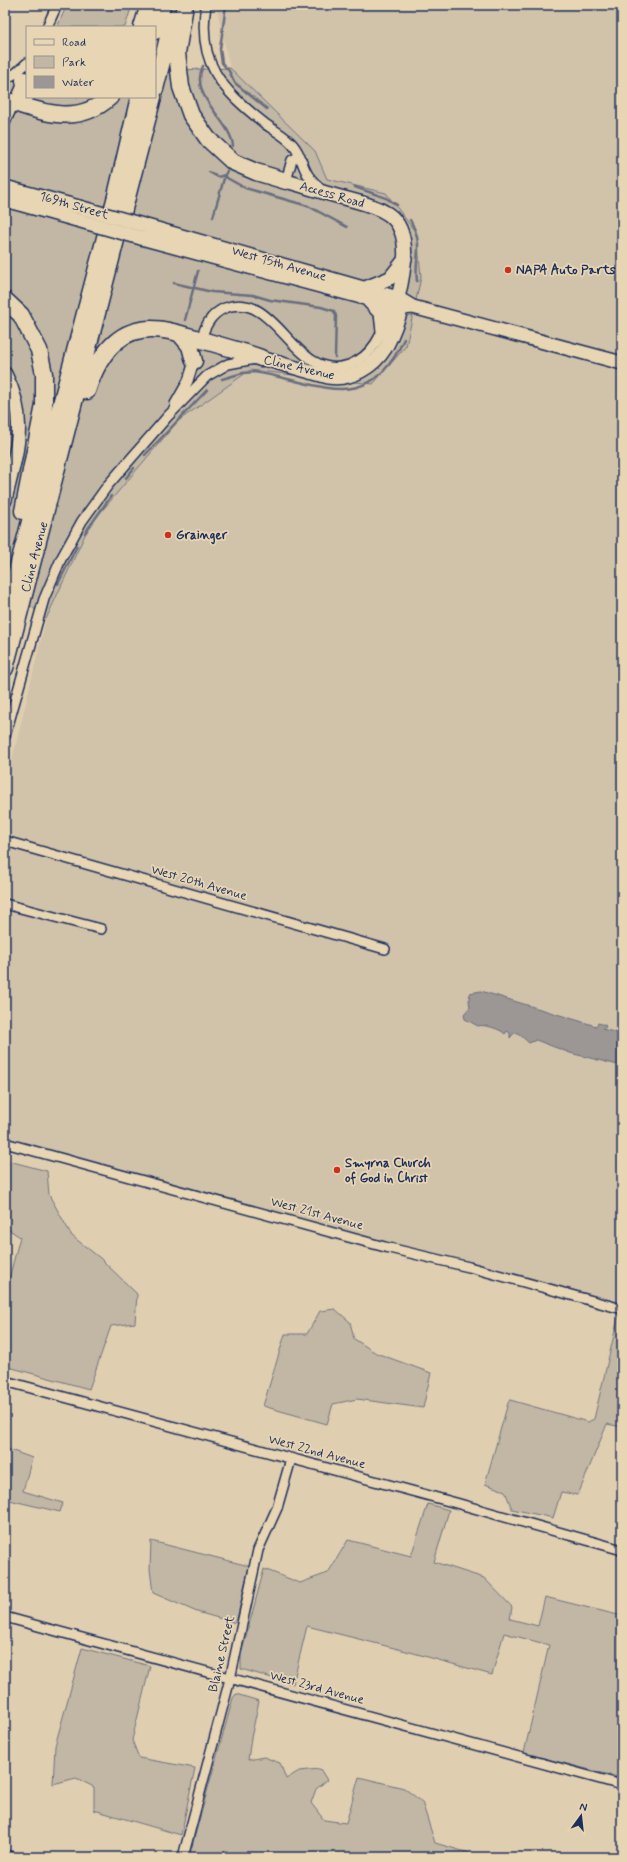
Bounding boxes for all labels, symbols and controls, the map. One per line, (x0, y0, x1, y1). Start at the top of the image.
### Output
legend (26, 26, 156, 98)
text: Road (62, 35, 86, 51)
text: Park (62, 55, 86, 71)
text: Water (62, 75, 94, 91)
street label: Access Road (298, 178, 366, 212)
street label: 169th Street (37, 188, 111, 224)
street label: West 15th Avenue (230, 242, 328, 286)
place label: NAPA Auto Parts (516, 262, 616, 279)
marker: NAPA Auto Parts (503, 265, 513, 275)
street label: Cline Avenue (262, 352, 336, 384)
street label: Cline Avenue (17, 520, 53, 594)
place label: Grainger (176, 527, 228, 545)
marker: Grainger (163, 530, 173, 540)
street label: West 20th Avenue (149, 861, 249, 905)
place label: Smyrna Church of God in Christ (345, 1155, 431, 1187)
marker: Smyrna Church of God in Christ (332, 1165, 342, 1175)
street label: West 21st Avenue (269, 1193, 365, 1235)
street label: West 22nd Avenue (267, 1431, 367, 1473)
street label: Blaine Street (205, 1614, 239, 1694)
street label: West 23rd Avenue (268, 1667, 366, 1709)
north arrow (561, 1796, 601, 1836)
text: N (578, 1800, 589, 1815)

